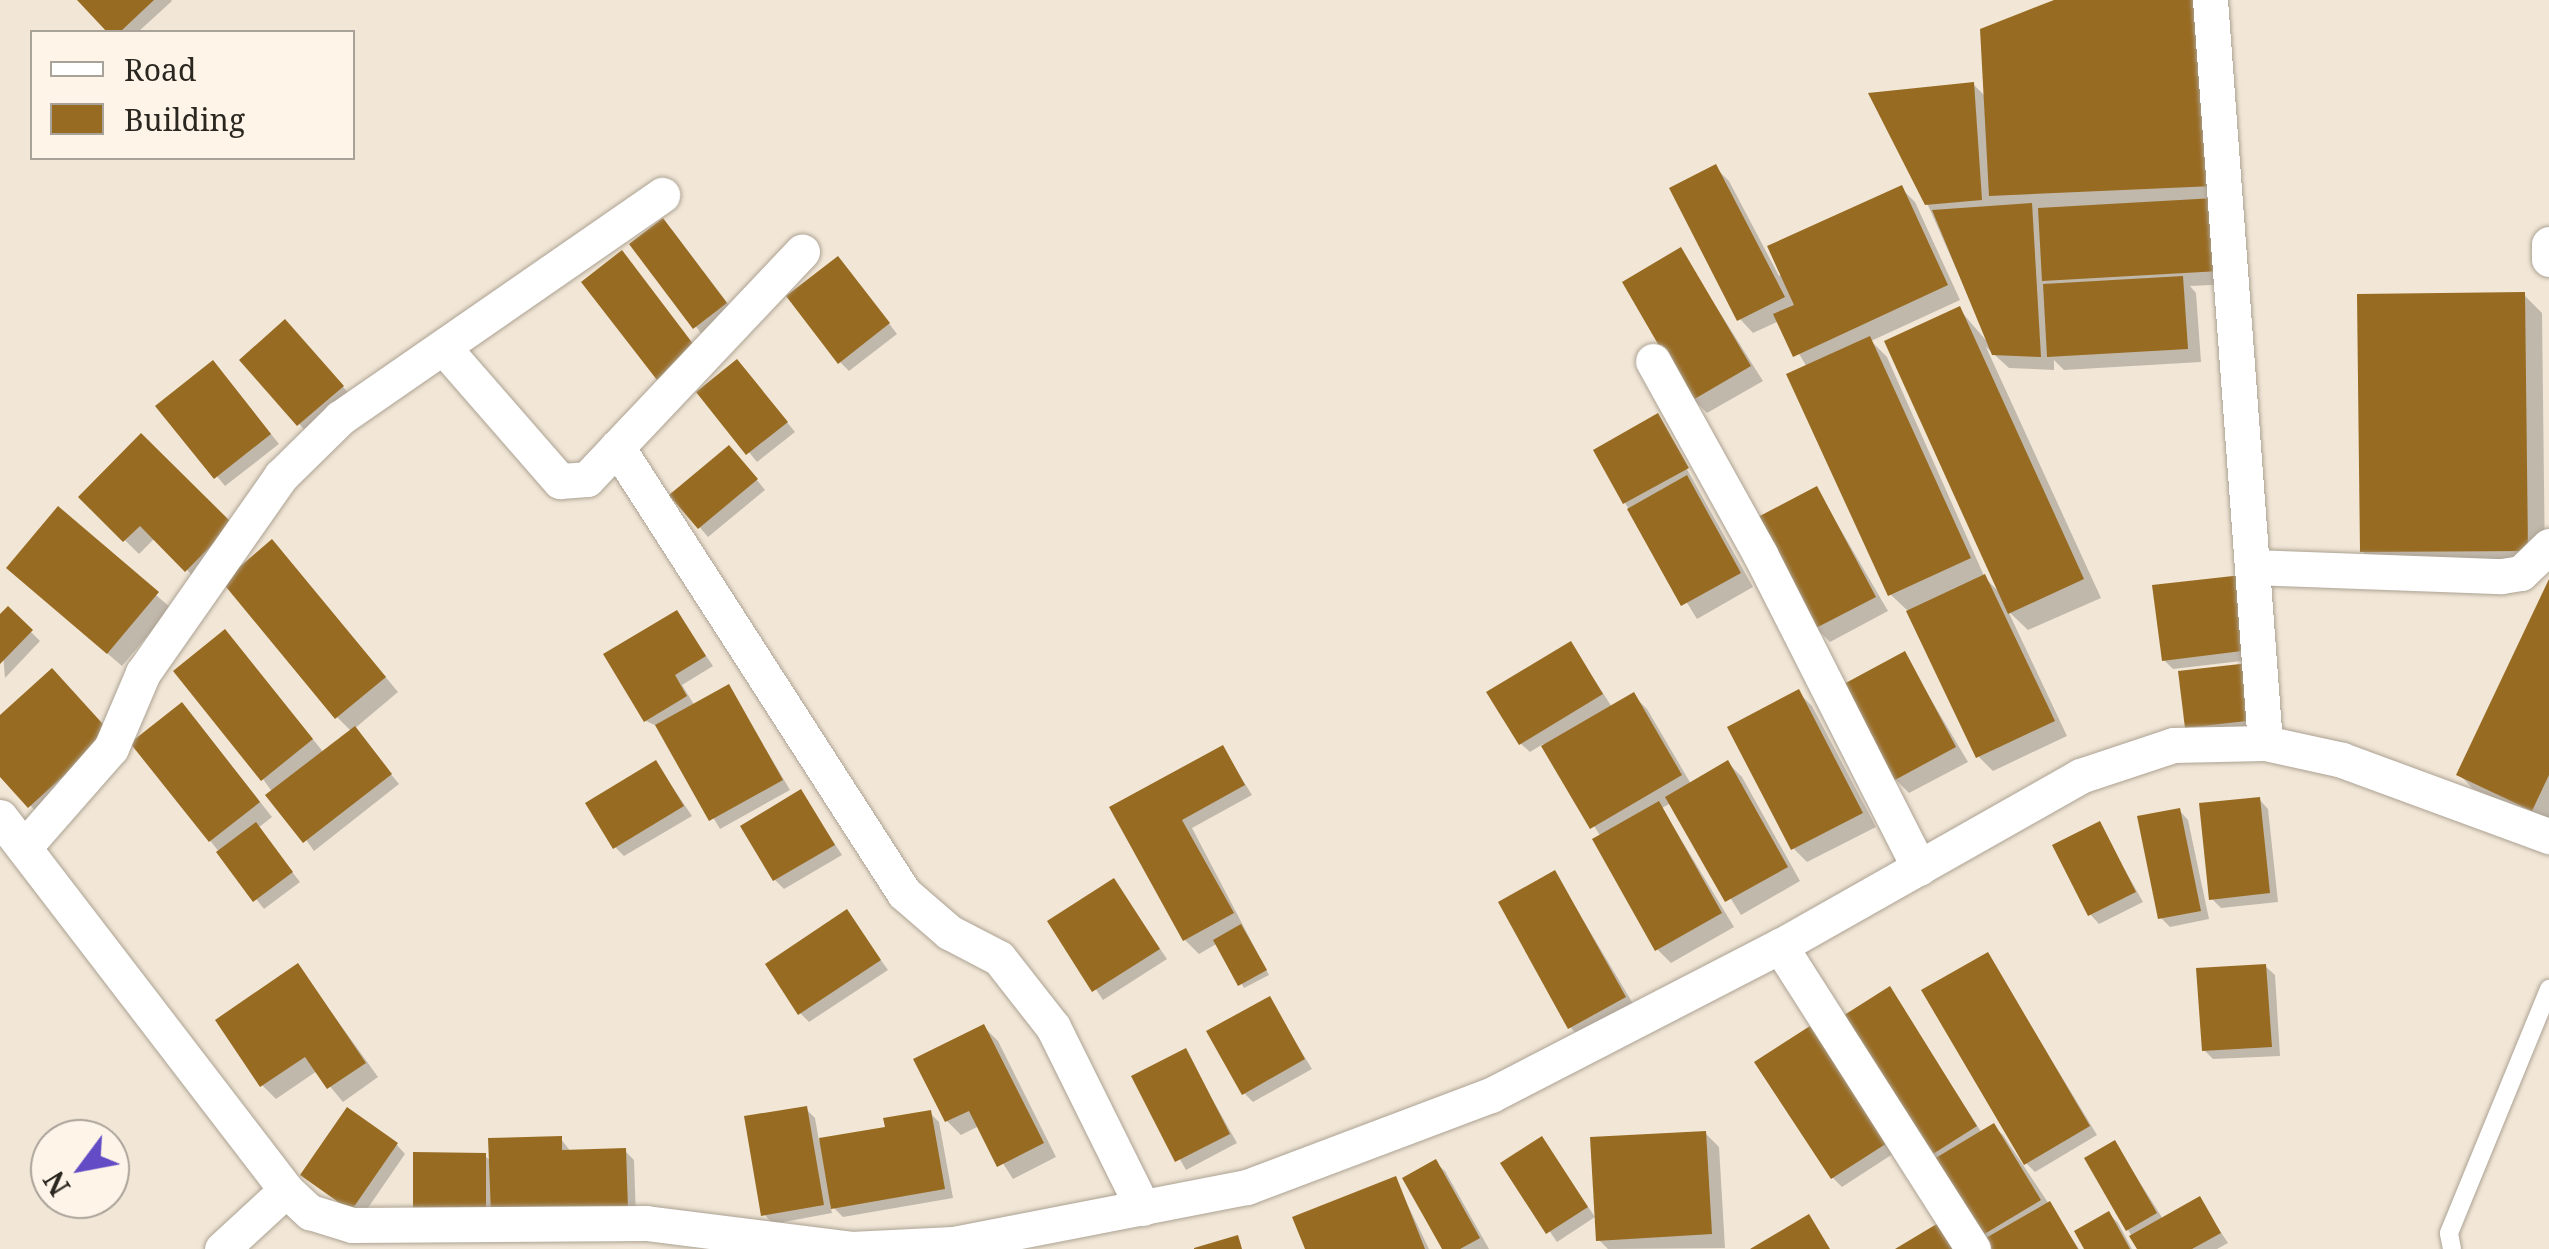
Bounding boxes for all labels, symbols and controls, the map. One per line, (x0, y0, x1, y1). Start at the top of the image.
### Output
legend (30, 30, 355, 160)
text: Road (124, 49, 196, 90)
text: Building (124, 99, 245, 140)
north arrow (30, 1119, 130, 1219)
text: N (34, 1164, 78, 1203)

